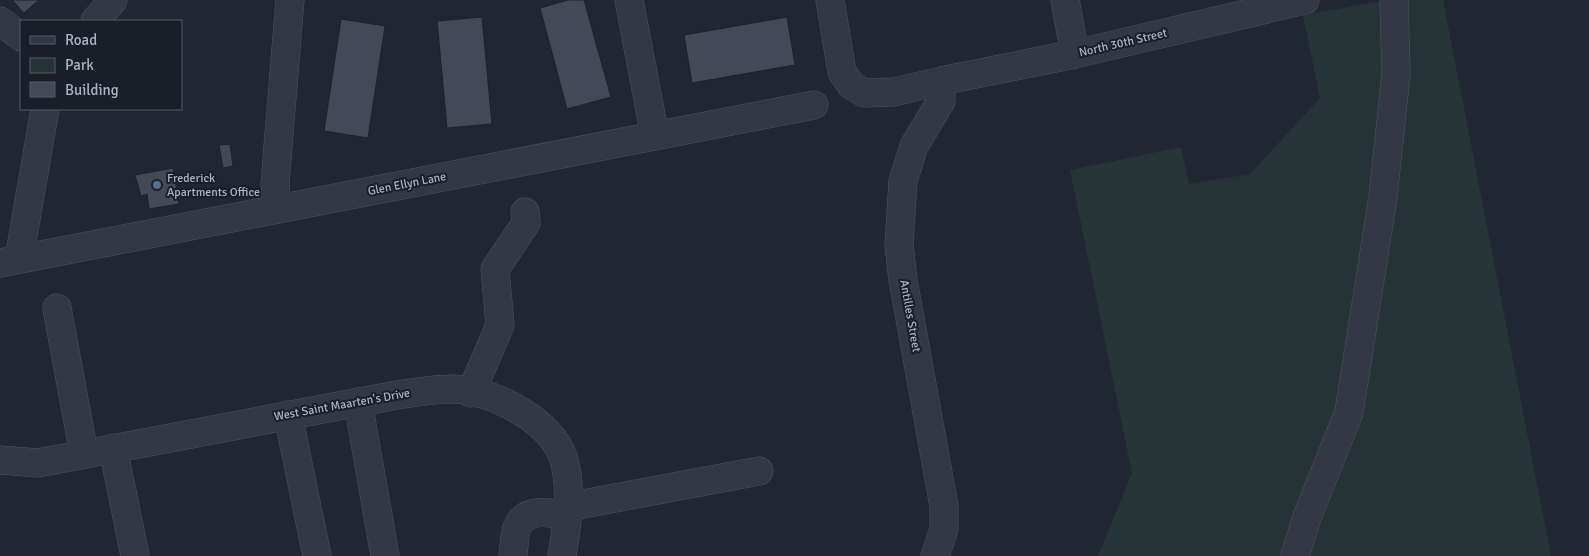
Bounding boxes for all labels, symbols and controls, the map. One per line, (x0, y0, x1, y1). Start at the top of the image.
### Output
legend (20, 20, 182, 110)
street label: North 30th Street (1077, 26, 1169, 60)
text: Road (65, 31, 97, 49)
text: Park (65, 56, 94, 74)
text: Building (65, 81, 119, 99)
street label: Glen Ellyn Lane (367, 169, 447, 199)
place label: Frederick Apartments Office (167, 171, 260, 200)
marker: Frederick Apartments Office (151, 179, 163, 191)
street label: Antilles Street (896, 279, 924, 353)
street label: West Saint Maarten's Drive (273, 386, 411, 424)

